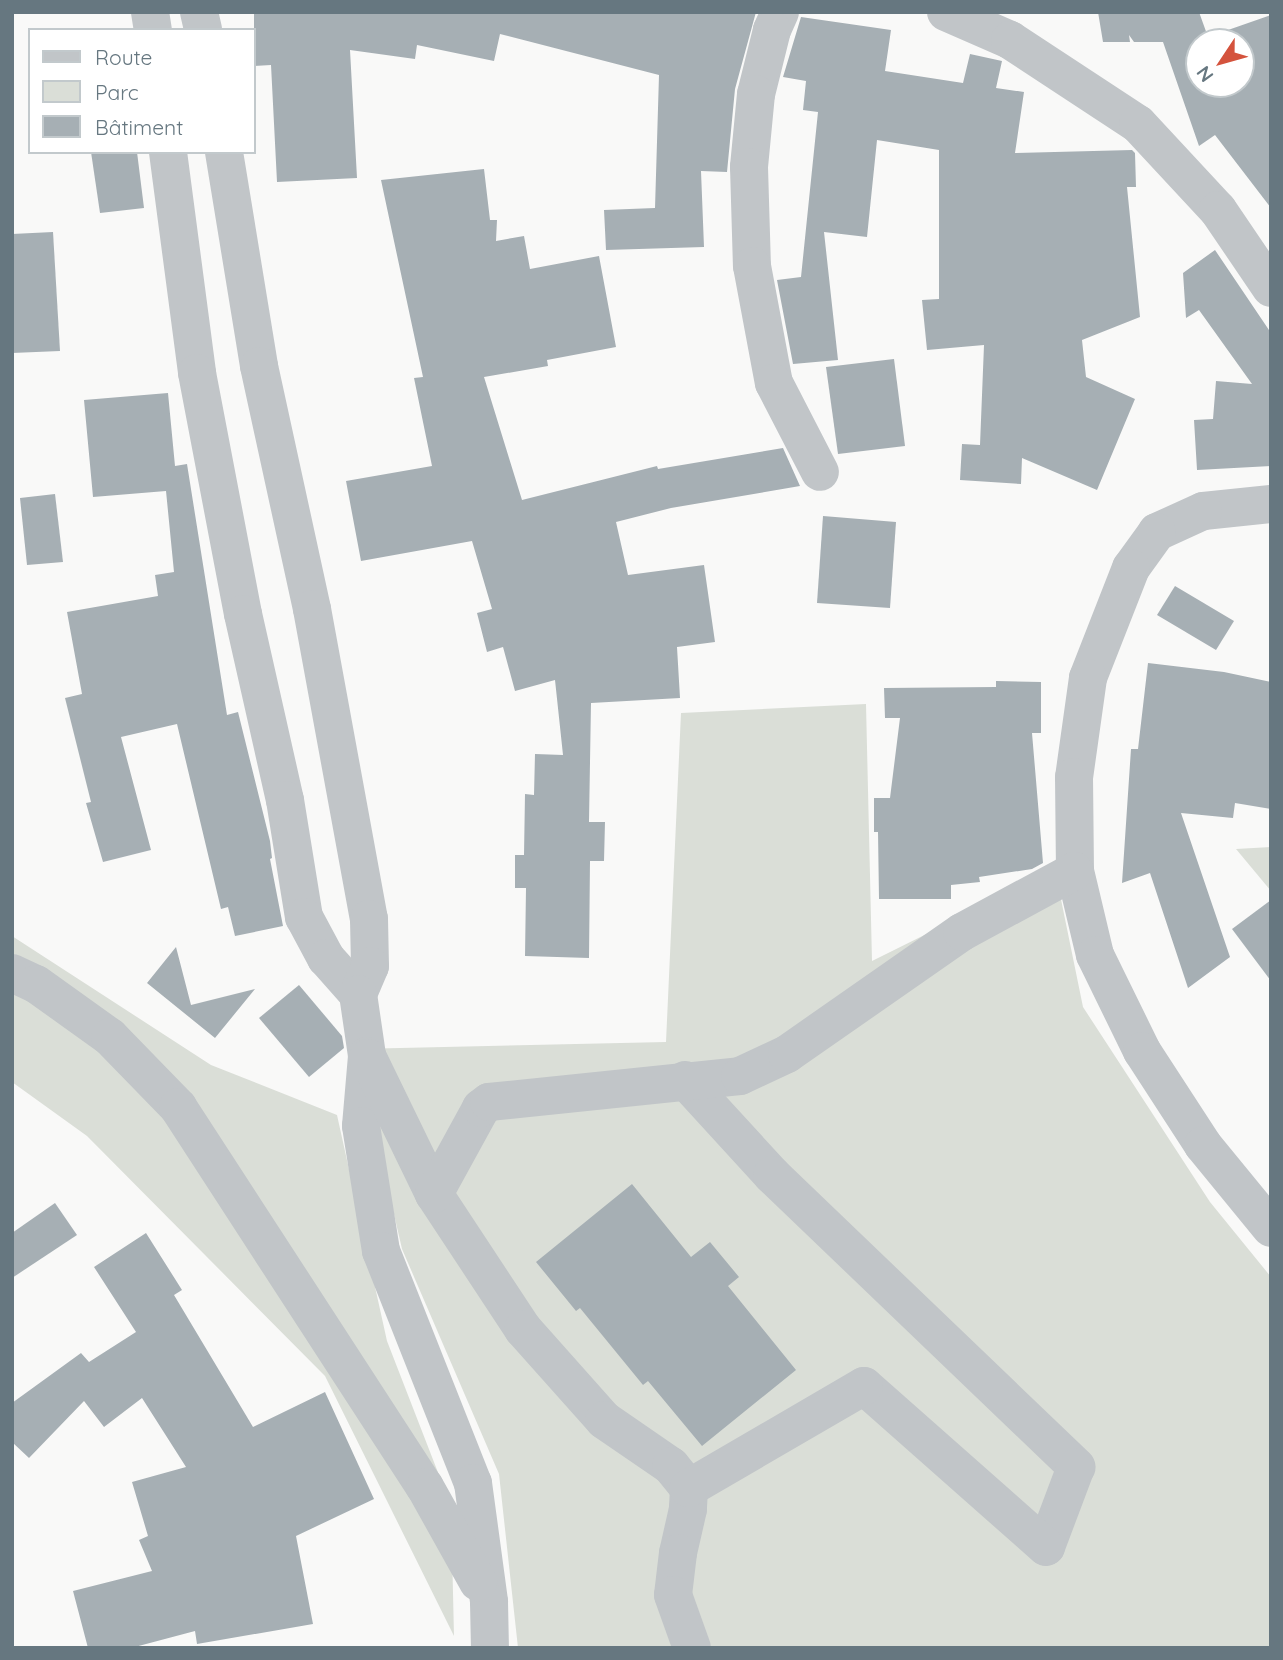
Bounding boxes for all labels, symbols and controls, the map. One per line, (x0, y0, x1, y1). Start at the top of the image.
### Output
legend (28, 28, 256, 154)
north arrow (1185, 28, 1255, 98)
text: Route (95, 44, 152, 70)
text: N (1191, 61, 1218, 87)
text: Parc (95, 79, 139, 105)
text: Bâtiment (95, 114, 183, 140)

